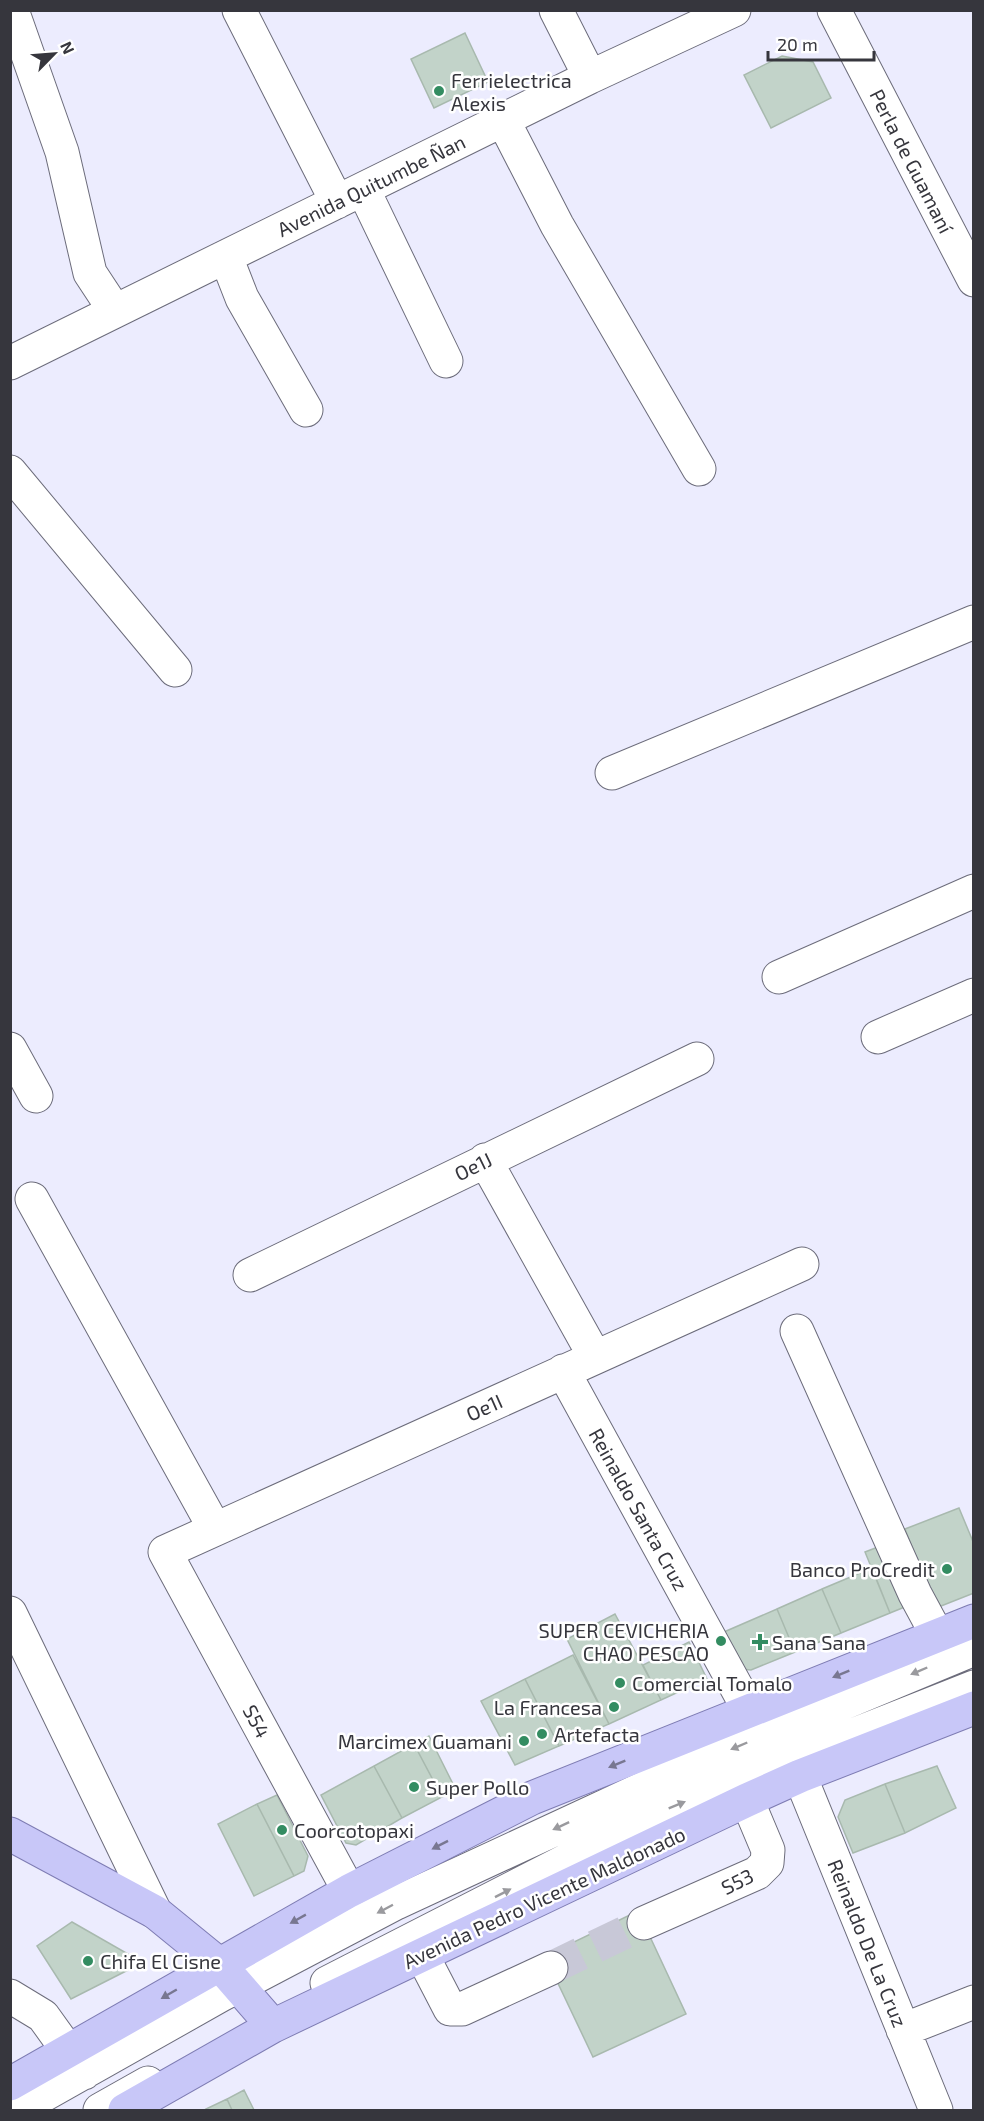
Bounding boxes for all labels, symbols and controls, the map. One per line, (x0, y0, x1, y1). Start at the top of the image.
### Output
north arrow (24, 24, 84, 84)
scale bar (768, 24, 874, 62)
text: 20 m (777, 33, 818, 55)
text: N (57, 38, 79, 57)
place label: Ferrielectrica Alexis (451, 68, 572, 115)
marker: Ferrielectrica Alexis (432, 84, 446, 98)
street label: Perla de Guamaní (865, 85, 959, 238)
street label: Avenida Quitumbe Ñan (273, 129, 469, 241)
street label: Oe1J (450, 1147, 496, 1185)
street label: Oe1I (462, 1388, 506, 1426)
street label: Reinaldo Santa Cruz (584, 1424, 694, 1594)
place label: Banco ProCredit (790, 1557, 935, 1581)
marker: Banco ProCredit (940, 1562, 954, 1576)
place label: SUPER CEVICHERIA CHAO PESCAO (539, 1618, 710, 1665)
place label: Sana Sana (772, 1630, 866, 1654)
marker: SUPER CEVICHERIA CHAO PESCAO (714, 1634, 728, 1648)
marker: Sana Sana (753, 1635, 767, 1649)
one-way arrow (910, 1666, 928, 1676)
one-way arrow (832, 1669, 850, 1679)
place label: Comercial Tomalo (632, 1671, 792, 1695)
marker: Comercial Tomalo (613, 1676, 627, 1690)
place label: La Francesa (494, 1695, 602, 1719)
street label: S54 (238, 1700, 276, 1742)
marker: La Francesa (607, 1700, 621, 1714)
place label: Artefacta (554, 1722, 640, 1746)
marker: Artefacta (535, 1727, 549, 1741)
place label: Marcimex Guamani (338, 1729, 512, 1753)
marker: Marcimex Guamani (517, 1734, 531, 1748)
one-way arrow (730, 1741, 748, 1751)
one-way arrow (608, 1759, 626, 1769)
place label: Super Pollo (426, 1775, 529, 1799)
marker: Super Pollo (407, 1780, 421, 1794)
one-way arrow (668, 1800, 686, 1809)
place label: Coorcotopaxi (294, 1818, 414, 1842)
street label: Avenida Pedro Vicente Maldonado (399, 1821, 689, 1973)
one-way arrow (552, 1821, 570, 1831)
marker: Coorcotopaxi (275, 1823, 289, 1837)
one-way arrow (432, 1840, 449, 1850)
street label: Reinaldo De La Cruz (823, 1856, 913, 2030)
street label: S53 (717, 1863, 757, 1899)
one-way arrow (495, 1888, 512, 1898)
one-way arrow (376, 1904, 393, 1914)
one-way arrow (290, 1914, 306, 1925)
place label: Chifa El Cisne (100, 1949, 221, 1973)
marker: Chifa El Cisne (81, 1954, 95, 1968)
one-way arrow (161, 1988, 177, 1999)

